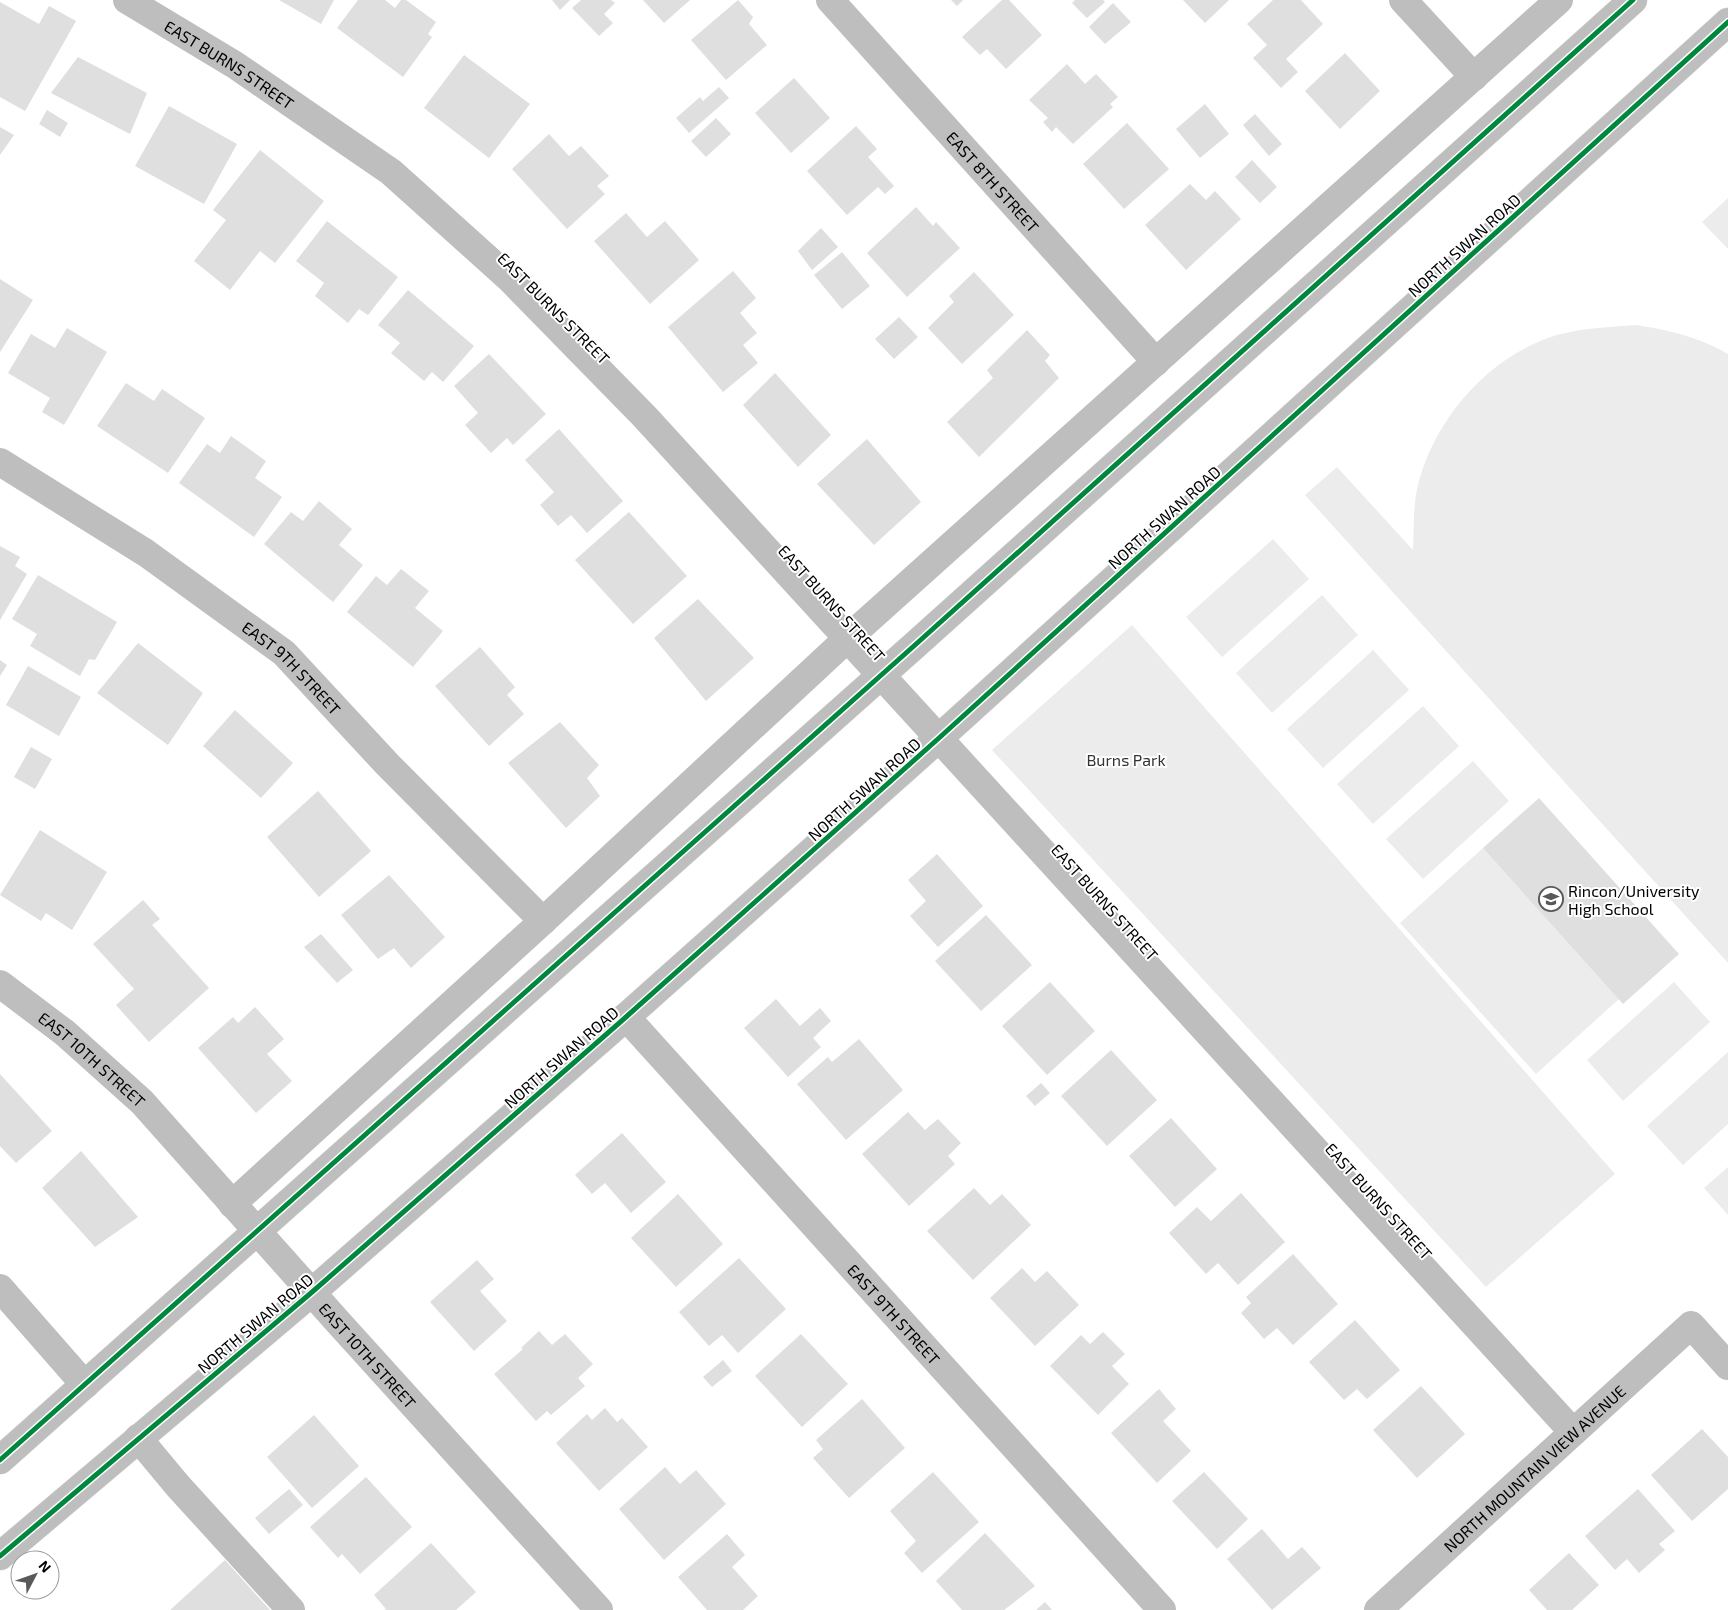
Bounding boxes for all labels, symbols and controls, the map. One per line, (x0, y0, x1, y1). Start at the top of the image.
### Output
street label: EAST BURNS STREET (161, 16, 298, 112)
street label: EAST 8TH STREET (943, 127, 1044, 236)
street label: NORTH SWAN ROAD (1404, 189, 1524, 301)
street label: EAST BURNS STREET (494, 248, 614, 368)
street label: NORTH SWAN ROAD (1104, 461, 1224, 573)
street label: EAST BURNS STREET (775, 541, 889, 665)
street label: EAST 9TH STREET (239, 617, 345, 718)
street label: NORTH SWAN ROAD (804, 733, 924, 845)
park label: Burns Park (1086, 750, 1166, 769)
street label: EAST BURNS STREET (1048, 840, 1162, 964)
place label: Rincon/University High School (1568, 881, 1700, 918)
school or university icon: Rincon/University High School (1538, 886, 1564, 912)
street label: NORTH SWAN ROAD (500, 1002, 622, 1112)
street label: EAST 10TH STREET (35, 1007, 150, 1110)
street label: EAST BURNS STREET (1322, 1139, 1436, 1263)
street label: EAST 9TH STREET (844, 1260, 944, 1368)
street label: NORTH SWAN ROAD (193, 1269, 317, 1377)
street label: EAST 10TH STREET (316, 1298, 420, 1412)
street label: NORTH MOUNTAIN VIEW AVENUE (1439, 1380, 1629, 1555)
north arrow (10, 1550, 60, 1600)
text: N (35, 1557, 55, 1576)

